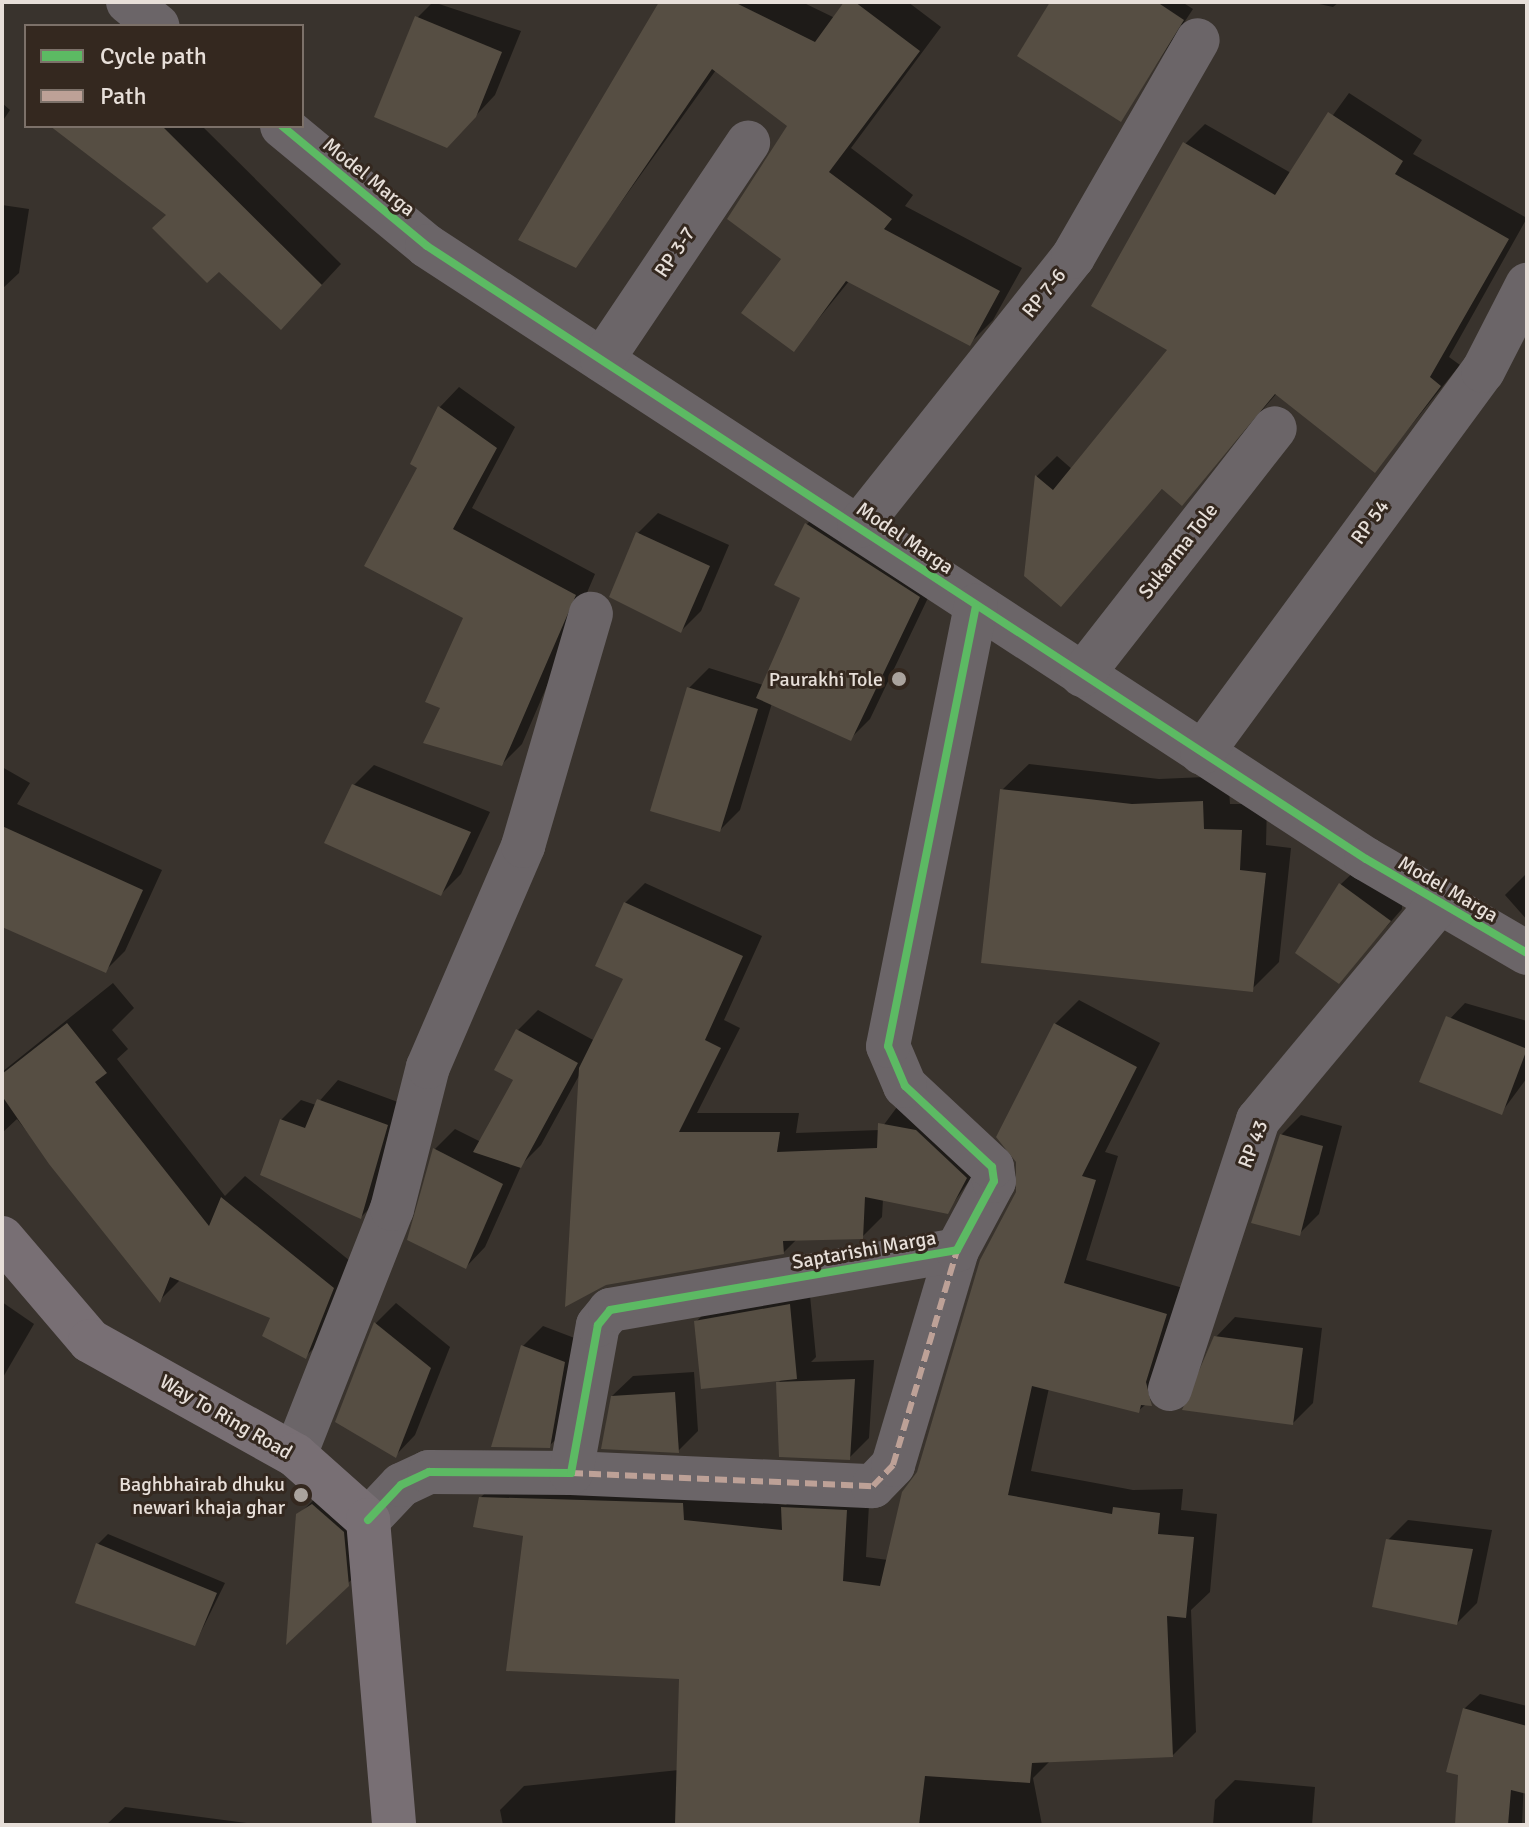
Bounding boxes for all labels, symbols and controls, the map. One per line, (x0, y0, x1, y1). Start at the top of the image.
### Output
legend (24, 24, 304, 128)
text: Cycle path (100, 41, 207, 71)
text: Path (100, 81, 146, 111)
street label: Model Marga (318, 133, 420, 221)
street label: RP 3-7 (650, 222, 700, 282)
street label: RP 7-6 (1017, 264, 1071, 322)
street label: RP 54 (1346, 495, 1394, 549)
street label: Model Marga (852, 497, 958, 579)
street label: Sukarma Tole (1133, 499, 1223, 603)
place label: Paurakhi Tole (769, 667, 883, 691)
marker: Paurakhi Tole (890, 670, 908, 688)
street label: Model Marga (1394, 851, 1502, 927)
street label: RP 43 (1233, 1117, 1273, 1171)
street label: Saptarishi Marga (790, 1226, 938, 1274)
street label: Way To Ring Road (155, 1369, 297, 1465)
place label: Baghbhairab dhuku newari khaja ghar (119, 1472, 285, 1519)
marker: Baghbhairab dhuku newari khaja ghar (292, 1486, 310, 1504)

